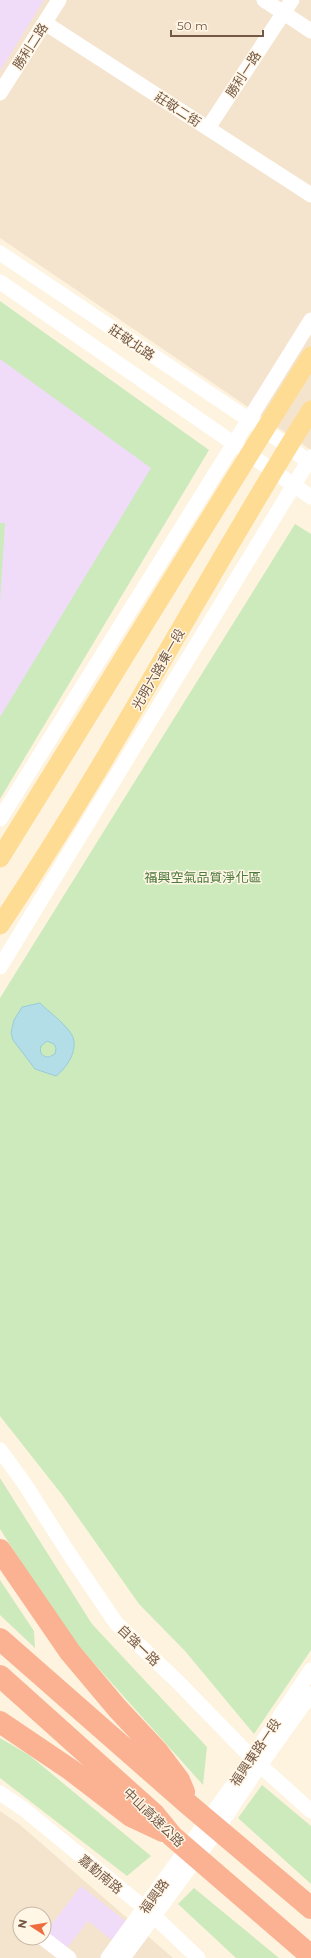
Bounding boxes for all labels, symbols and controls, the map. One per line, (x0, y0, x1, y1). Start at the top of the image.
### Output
scale bar (171, 12, 263, 38)
text: 50 m (177, 18, 208, 33)
street label: 勝利二路 (9, 20, 51, 72)
street label: 勝利一路 (222, 48, 264, 100)
street label: 莊敬二街 (152, 88, 204, 130)
street label: 莊敬北路 (106, 321, 158, 363)
street label: 光明六路東一段 (128, 626, 188, 712)
park label: 福興空氣品質淨化區 (144, 869, 262, 885)
street label: 自強一路 (115, 1621, 163, 1669)
street label: 福興東路一段 (227, 1715, 283, 1789)
street label: 中山高速公路 (120, 1784, 188, 1850)
street label: 嘉勤南路 (76, 1851, 126, 1897)
street label: 福興路 (136, 1876, 172, 1916)
north arrow (12, 1906, 52, 1946)
text: N (14, 1918, 30, 1930)

